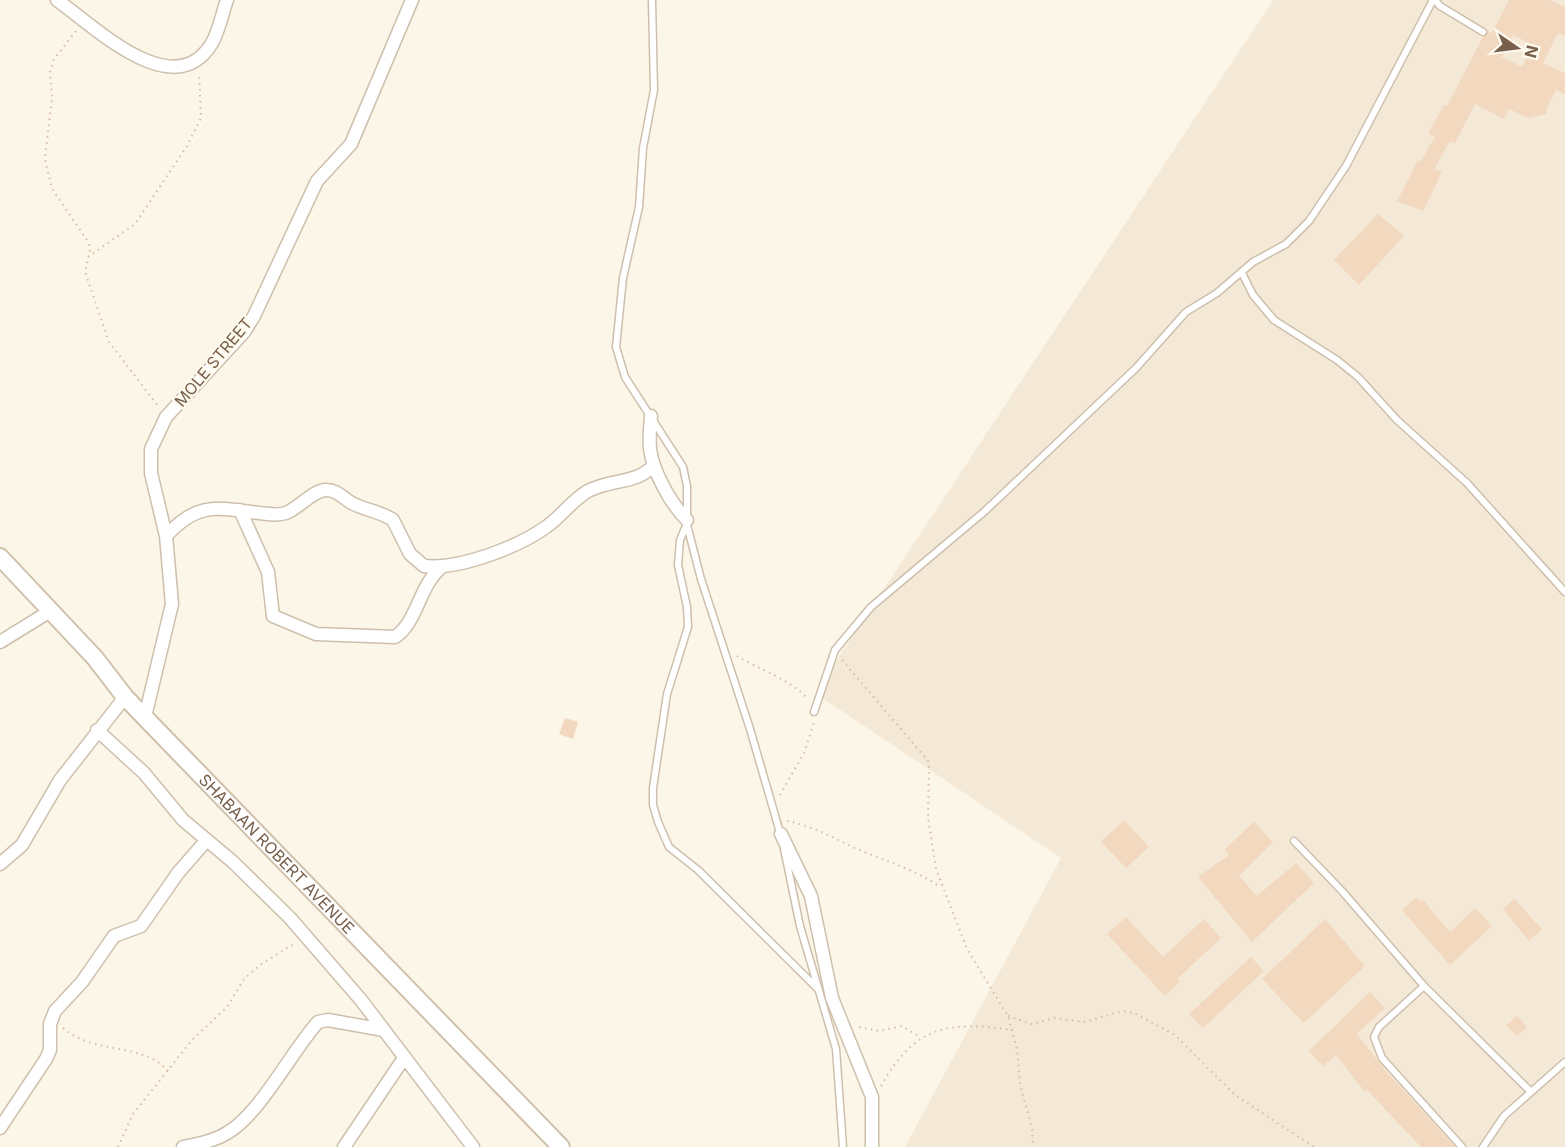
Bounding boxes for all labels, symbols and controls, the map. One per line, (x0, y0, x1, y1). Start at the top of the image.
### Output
north arrow (1487, 18, 1547, 78)
text: N (1520, 43, 1543, 60)
street label: MOLE STREET (170, 313, 256, 411)
street label: SHABAAN ROBERT AVENUE (195, 770, 359, 938)

